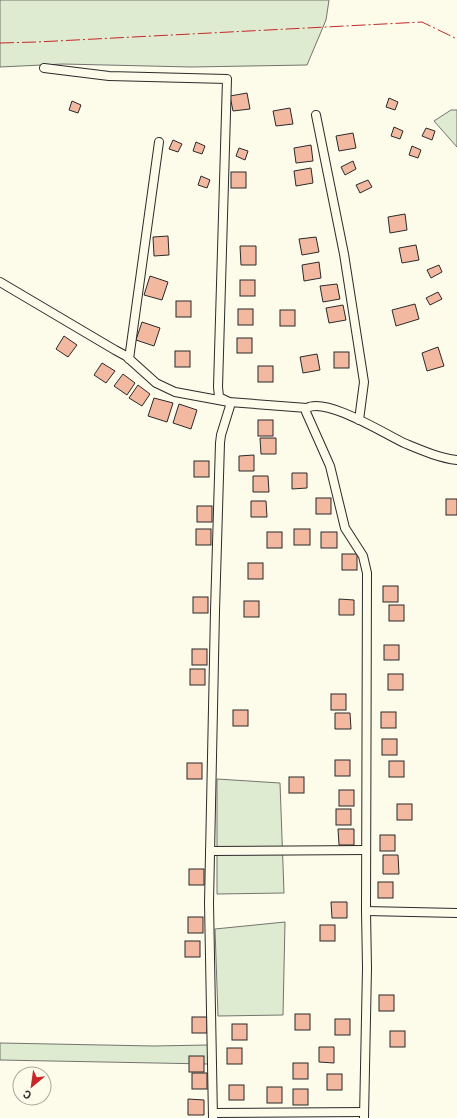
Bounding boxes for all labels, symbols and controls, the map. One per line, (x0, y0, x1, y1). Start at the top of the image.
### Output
north arrow (12, 1066, 52, 1106)
text: С (21, 1087, 34, 1102)

